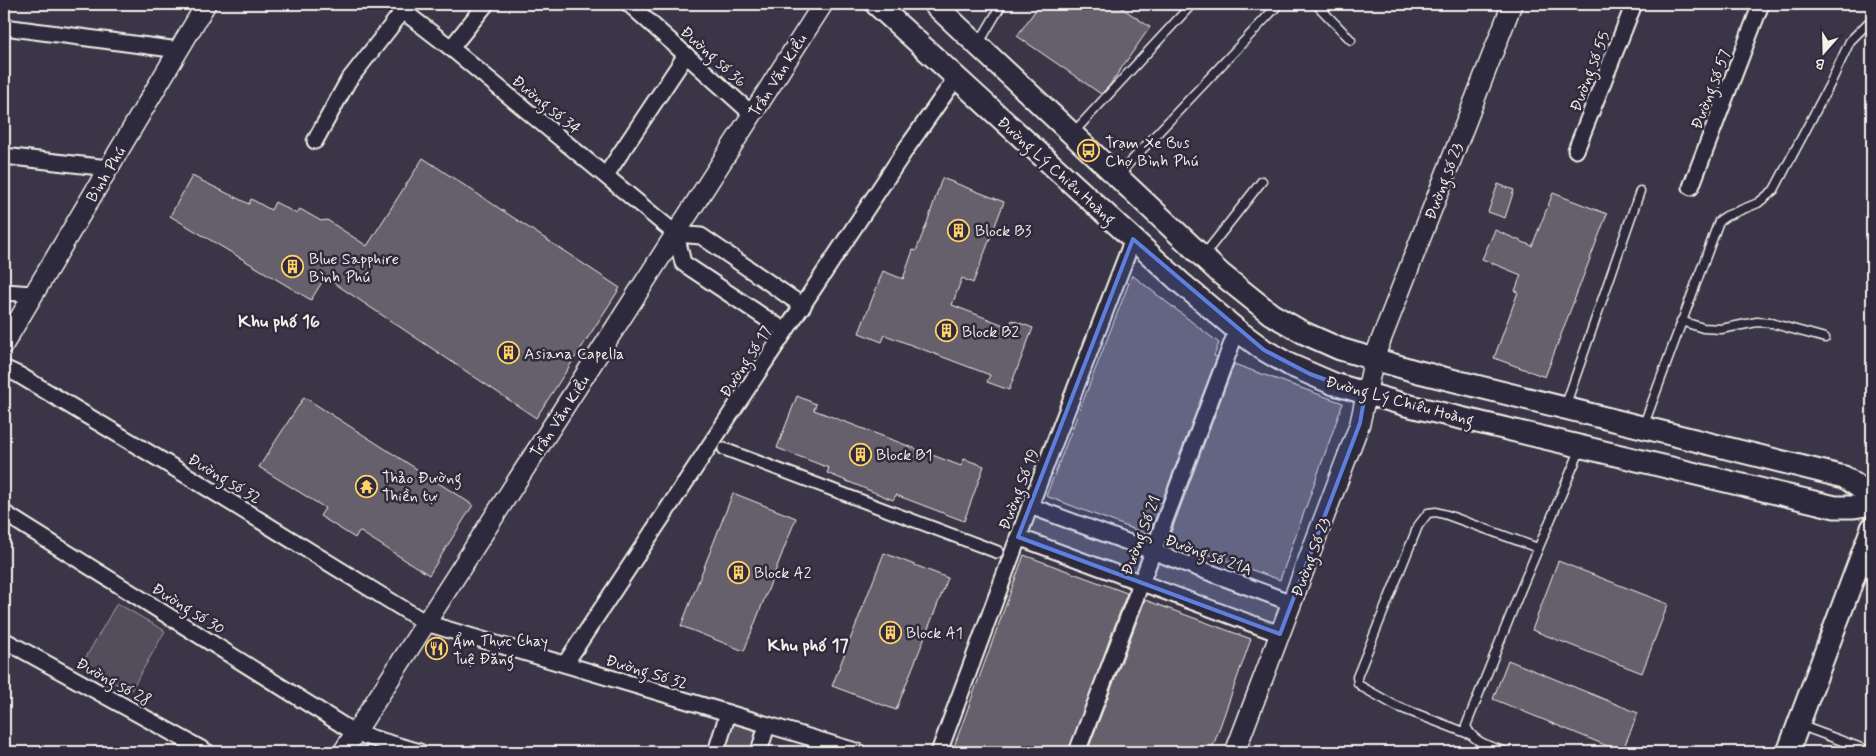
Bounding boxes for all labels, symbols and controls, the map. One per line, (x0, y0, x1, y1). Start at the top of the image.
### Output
street label: Đường số 36 (675, 22, 751, 93)
street label: Đường số 55 (1565, 28, 1616, 115)
north arrow (1798, 28, 1848, 78)
street label: Trần Văn Kiểu (744, 30, 812, 121)
street label: Đường số 57 (1687, 47, 1737, 133)
text: B (1813, 53, 1827, 73)
street label: Đường số 34 (507, 71, 585, 140)
street label: Đường Lý Chiêu Hoàng (992, 112, 1120, 231)
place label: Trạm Xe Bus Chợ Bình Phú (1105, 133, 1198, 172)
bus stop icon: Trạm Xe Bus Chợ Bình Phú (1077, 139, 1101, 163)
street label: Đường số 23 (1420, 140, 1470, 223)
street label: Bình Phú (82, 143, 131, 206)
building icon: Block B3 (947, 218, 971, 242)
place label: Block B3 (975, 221, 1032, 242)
place label: Blue Sapphire Bình Phú (309, 249, 399, 288)
building icon: Blue Sapphire Bình Phú (281, 255, 305, 279)
district label: Khu phố 16 (238, 310, 320, 334)
building icon: Block B2 (934, 319, 958, 343)
street label: Đường số 17 (715, 322, 778, 402)
place label: Block B2 (962, 322, 1019, 343)
building icon: Asiana Capella (496, 341, 520, 365)
place label: Asiana Capella (524, 344, 624, 365)
street label: Trần Văn Kiểu (526, 372, 595, 462)
street label: Đường Lý Chiêu Hoàng (1323, 372, 1476, 432)
building icon: Block B1 (848, 442, 872, 466)
place label: Block B1 (876, 445, 932, 466)
street label: Đường Số 19 (994, 446, 1045, 534)
street label: Đường số 32 (183, 449, 265, 510)
place label: Thảo Đường Thiền tự (382, 468, 462, 507)
temple icon: Thảo Đường Thiền tự (354, 474, 378, 498)
street label: Đường Số 21 (1117, 493, 1167, 579)
street label: Đường Số 23 (1287, 515, 1337, 601)
street label: Đường số 21A (1162, 530, 1255, 582)
building icon: Block A2 (726, 560, 750, 584)
place label: Block A2 (754, 563, 812, 584)
street label: Đường số 30 (147, 579, 229, 641)
building icon: Block A1 (878, 620, 902, 644)
place label: Block A1 (906, 623, 963, 644)
place label: Ẩm Thực Chay Tuệ Đăng (453, 631, 548, 671)
district label: Khu phố 17 (767, 634, 849, 658)
restaurant icon: Ẩm Thực Chay Tuệ Đăng (425, 637, 449, 661)
street label: Đường Số 32 (603, 650, 690, 696)
street label: Đường số 28 (72, 653, 155, 712)

